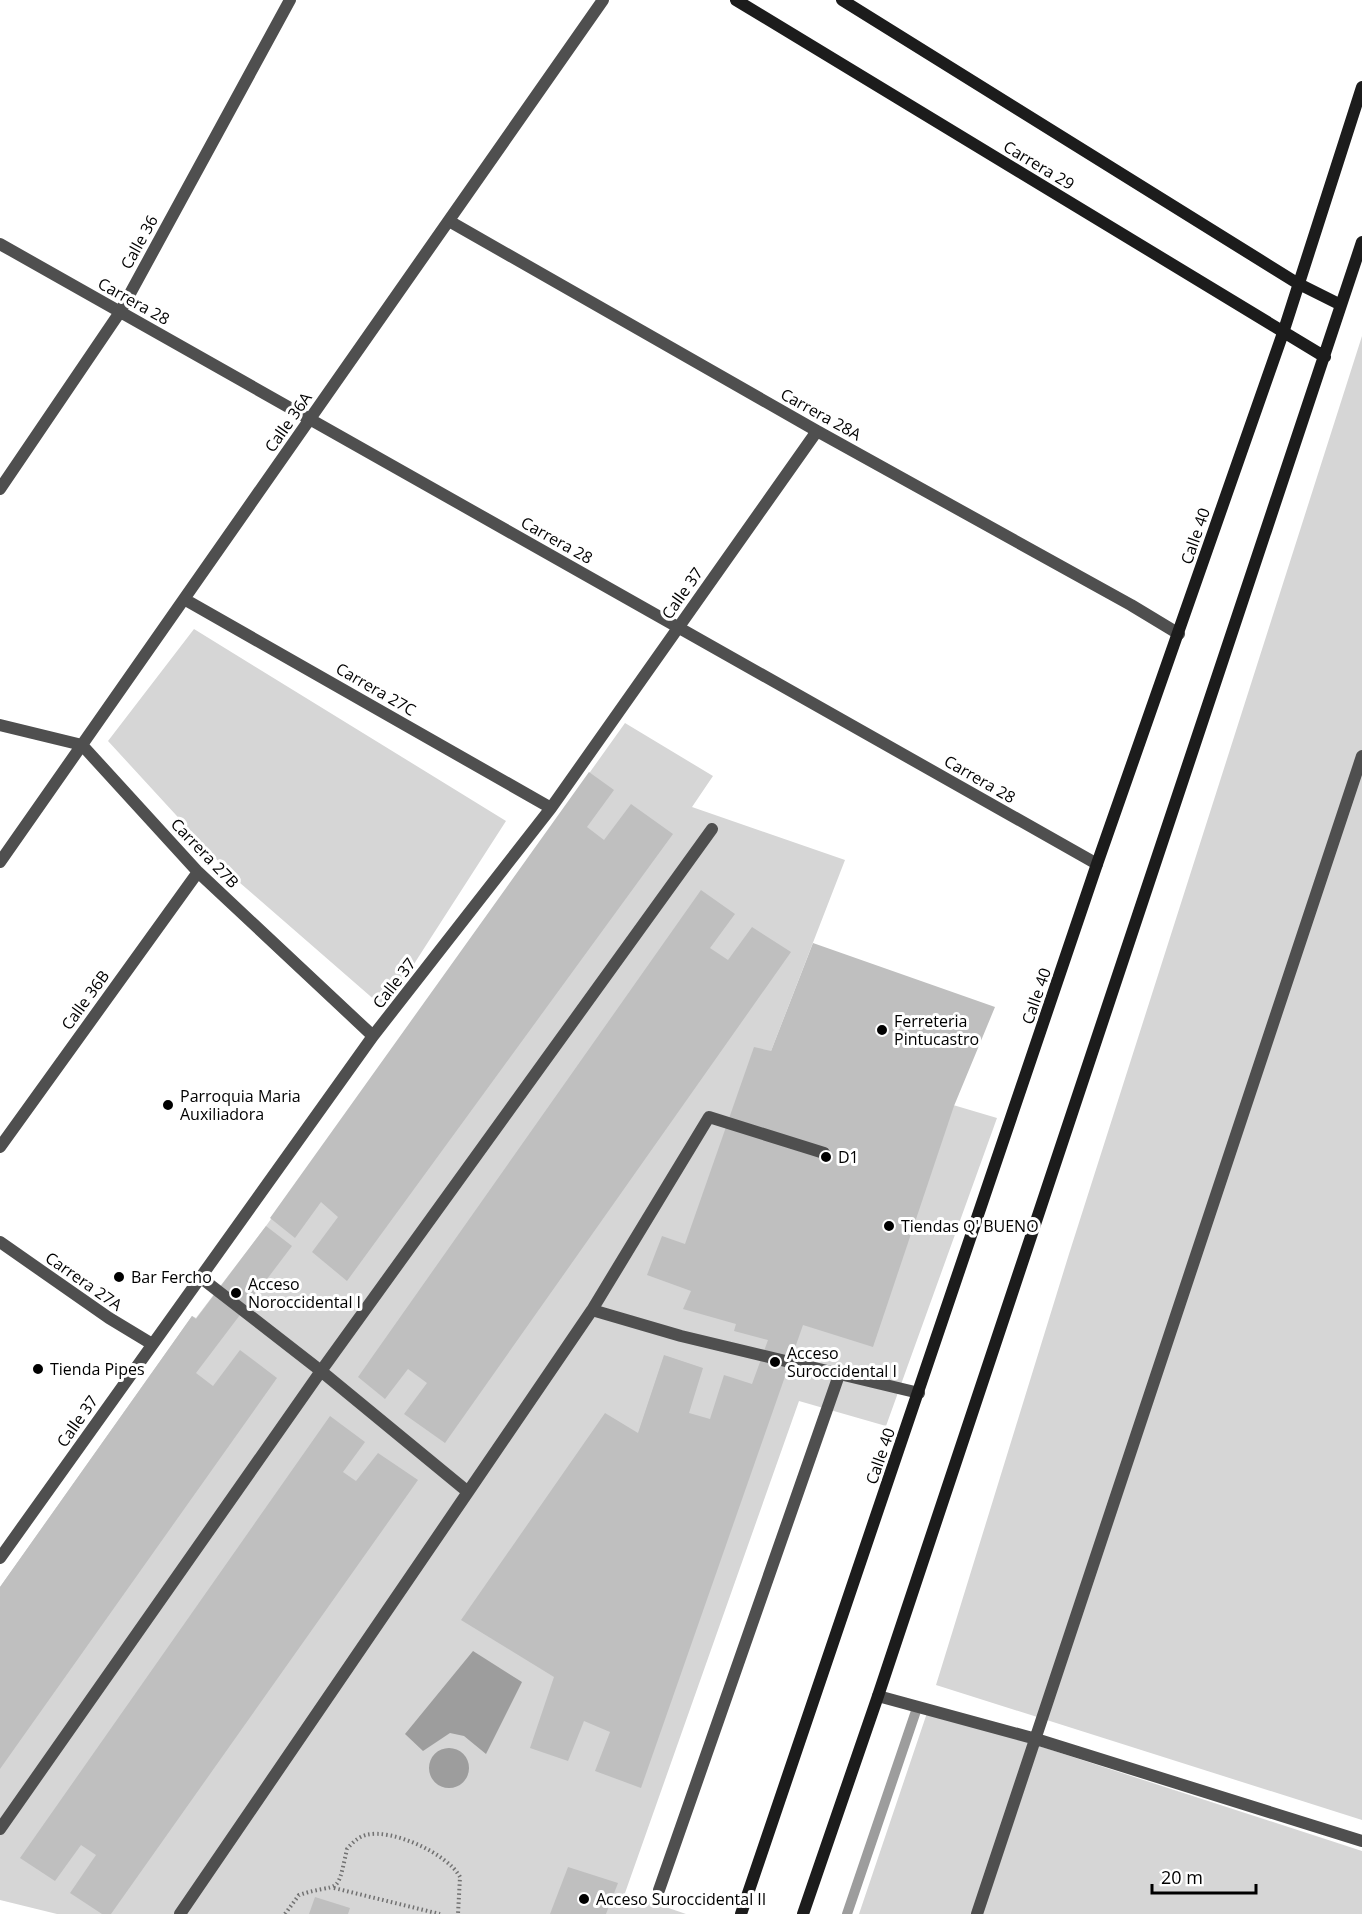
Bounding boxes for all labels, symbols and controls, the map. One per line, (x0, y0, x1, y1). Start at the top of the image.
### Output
street label: Carrera 29 (1000, 135, 1078, 195)
street label: Calle 36 (115, 211, 163, 273)
street label: Carrera 28 (94, 272, 174, 330)
street label: Carrera 28A (777, 383, 866, 446)
street label: Calle 36A (259, 387, 317, 456)
street label: Calle 40 (1175, 505, 1215, 567)
street label: Carrera 28 (517, 511, 597, 569)
street label: Calle 37 (656, 563, 708, 623)
street label: Carrera 27C (332, 657, 420, 721)
street label: Carrera 28 (940, 750, 1020, 808)
street label: Carrera 27B (166, 813, 244, 893)
street label: Calle 37 (367, 953, 421, 1013)
street label: Calle 40 (1016, 965, 1056, 1027)
street label: Calle 36B (56, 966, 114, 1034)
place label: Ferreteria Pintucastro (894, 1010, 979, 1050)
marker: Ferreteria Pintucastro (875, 1023, 889, 1037)
place label: Parroquia Maria Auxiliadora (180, 1085, 301, 1125)
marker: Parroquia Maria Auxiliadora (161, 1098, 175, 1112)
place label: D1 (838, 1146, 859, 1168)
marker: D1 (819, 1150, 833, 1164)
place label: Tiendas Q' BUENO (901, 1215, 1039, 1237)
marker: Tiendas Q' BUENO (882, 1219, 896, 1233)
street label: Carrera 27A (41, 1246, 127, 1316)
place label: Bar Fercho (131, 1266, 212, 1288)
marker: Bar Fercho (112, 1270, 126, 1284)
place label: Acceso Noroccidental I (248, 1273, 361, 1313)
marker: Acceso Noroccidental I (229, 1286, 243, 1300)
place label: Acceso Suroccidental I (787, 1342, 897, 1382)
marker: Acceso Suroccidental I (768, 1355, 782, 1369)
place label: Tienda Pipes (50, 1358, 145, 1380)
marker: Tienda Pipes (31, 1362, 45, 1376)
street label: Calle 37 (51, 1391, 103, 1451)
street label: Calle 40 (860, 1425, 900, 1487)
scale bar (1152, 1857, 1256, 1895)
text: 20 m (1161, 1865, 1203, 1889)
place label: Acceso Suroccidental II (596, 1888, 766, 1910)
marker: Acceso Suroccidental II (577, 1892, 591, 1906)

